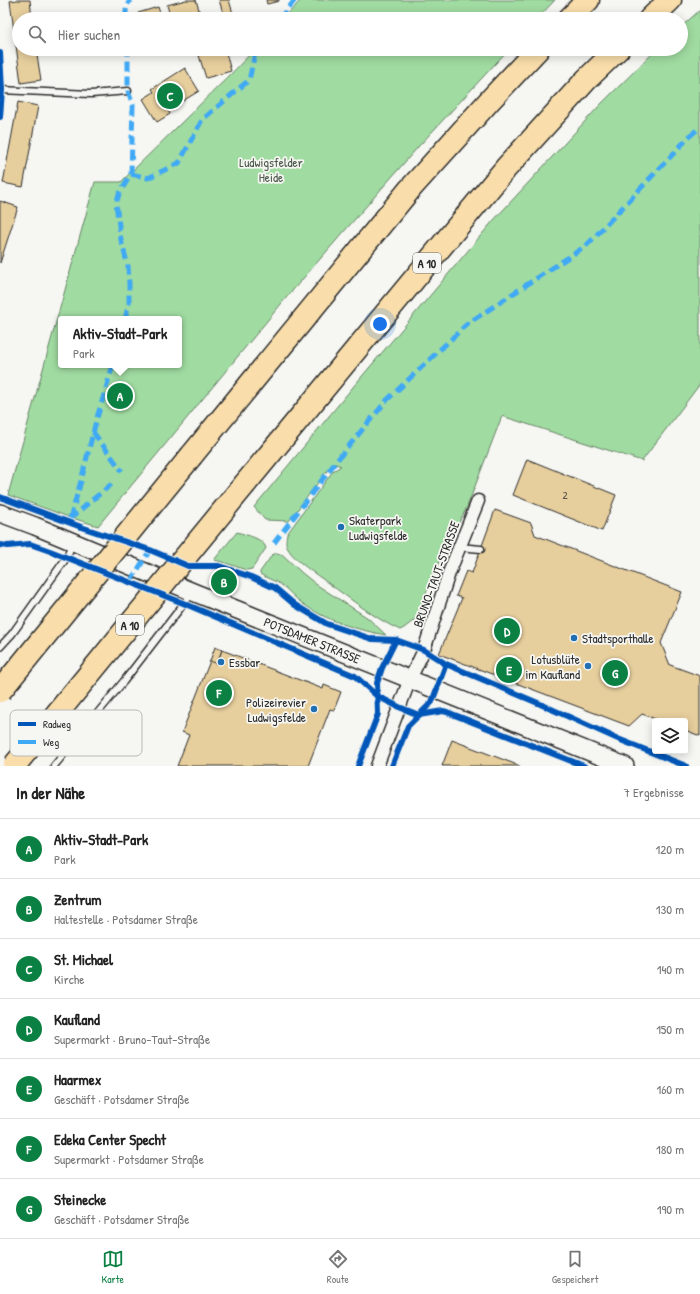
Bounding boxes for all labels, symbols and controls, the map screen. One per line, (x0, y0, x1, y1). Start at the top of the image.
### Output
search box (12, 12, 688, 56)
icon: search (26, 23, 48, 45)
text: Hier suchen (58, 24, 120, 45)
pin: C (157, 81, 183, 111)
park label: Ludwigsfelder Heide (239, 153, 303, 186)
road number: A 10 (413, 253, 441, 273)
your location (370, 314, 390, 334)
popup (58, 316, 182, 368)
text: Aktiv-Stadt-Park (73, 323, 167, 344)
text: Park (73, 344, 95, 362)
pin: A (107, 381, 133, 411)
house number: 2 (562, 488, 568, 502)
place label: Skaterpark Ludwigsfelde (349, 511, 407, 544)
street label: BRUNO-TAUT-STRASSE (408, 518, 464, 630)
marker: Skaterpark Ludwigsfelde (336, 522, 346, 532)
pin: B (211, 567, 237, 597)
street label: POTSDAMER STRASSE (261, 612, 363, 668)
road number: A 10 (116, 615, 144, 635)
pin: D (494, 616, 520, 646)
place label: Stadtsporthalle (582, 629, 654, 647)
marker: Stadtsporthalle (569, 633, 579, 643)
place label: Lotusblüte im Kaufland (525, 650, 580, 683)
place label: Essbar (229, 653, 260, 671)
pin: E (496, 655, 522, 685)
marker: Essbar (216, 657, 226, 667)
pin: G (602, 658, 628, 688)
marker: Lotusblüte im Kaufland (583, 661, 593, 671)
pin: F (206, 678, 232, 708)
place label: Polizeirevier Ludwigsfelde (246, 693, 306, 726)
marker: Polizeirevier Ludwigsfelde (309, 704, 319, 714)
legend (10, 710, 142, 756)
text: Radweg (43, 717, 71, 731)
map controls (652, 718, 688, 754)
button: layers (652, 718, 688, 754)
text: Weg (43, 735, 59, 749)
text: In der Nähe (16, 781, 85, 804)
text: 7 Ergebnisse (624, 783, 684, 801)
text: Aktiv-Stadt-Park (54, 829, 148, 850)
text: A (26, 840, 32, 858)
text: 120 m (656, 840, 684, 858)
text: Park (54, 850, 76, 868)
text: Zentrum (54, 889, 102, 910)
text: B (26, 900, 32, 918)
text: 130 m (656, 900, 684, 918)
text: Haltestelle · Potsdamer Straße (54, 910, 198, 928)
text: St. Michael (54, 949, 113, 970)
text: C (25, 960, 33, 978)
text: 140 m (657, 960, 684, 978)
text: Kirche (54, 970, 84, 988)
text: Kaufland (54, 1009, 100, 1030)
text: D (26, 1020, 32, 1038)
text: 150 m (656, 1020, 684, 1038)
text: Supermarkt · Bruno-Taut-Straße (54, 1030, 210, 1048)
text: Haarmex (54, 1069, 101, 1090)
text: E (26, 1080, 32, 1098)
text: 160 m (656, 1080, 684, 1098)
text: Geschäft · Potsdamer Straße (54, 1090, 189, 1108)
text: Edeka Center Specht (54, 1129, 166, 1150)
text: F (27, 1140, 31, 1158)
text: 180 m (656, 1140, 684, 1158)
text: Supermarkt · Potsdamer Straße (54, 1150, 204, 1168)
text: Steinecke (54, 1189, 106, 1210)
text: G (26, 1200, 32, 1218)
text: 190 m (657, 1200, 684, 1218)
text: Geschäft · Potsdamer Straße (54, 1210, 189, 1228)
tab: Karte (101, 1248, 124, 1286)
tab: Route (327, 1248, 349, 1286)
tab: Gespeichert (552, 1248, 599, 1286)

